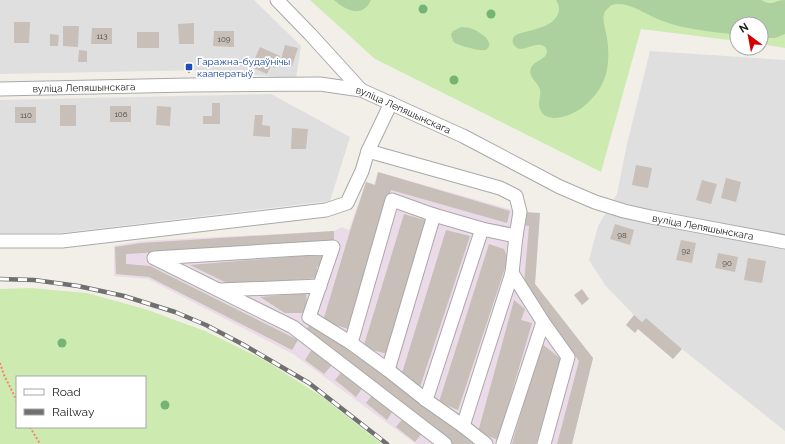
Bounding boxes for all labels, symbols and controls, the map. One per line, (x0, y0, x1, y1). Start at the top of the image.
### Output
north arrow (729, 16, 769, 56)
text: N (737, 20, 751, 36)
house number: 113 (96, 31, 108, 41)
house number: 109 (217, 34, 231, 44)
place label: Гаражна-будаўнічы кааператыў (197, 56, 291, 79)
marker: Гаражна-будаўнічы кааператыў (184, 62, 194, 72)
street label: вуліца Лепяшынскага (32, 81, 135, 94)
street label: вуліца Лепяшынскага (355, 84, 452, 136)
house number: 106 (114, 109, 128, 119)
house number: 110 (20, 110, 32, 120)
street label: вуліца Лепяшынскага (651, 212, 754, 242)
house number: 98 (617, 230, 627, 240)
house number: 92 (682, 246, 690, 256)
house number: 90 (722, 258, 732, 268)
legend (16, 376, 146, 428)
text: Road (52, 385, 81, 399)
text: Railway (52, 405, 95, 419)

